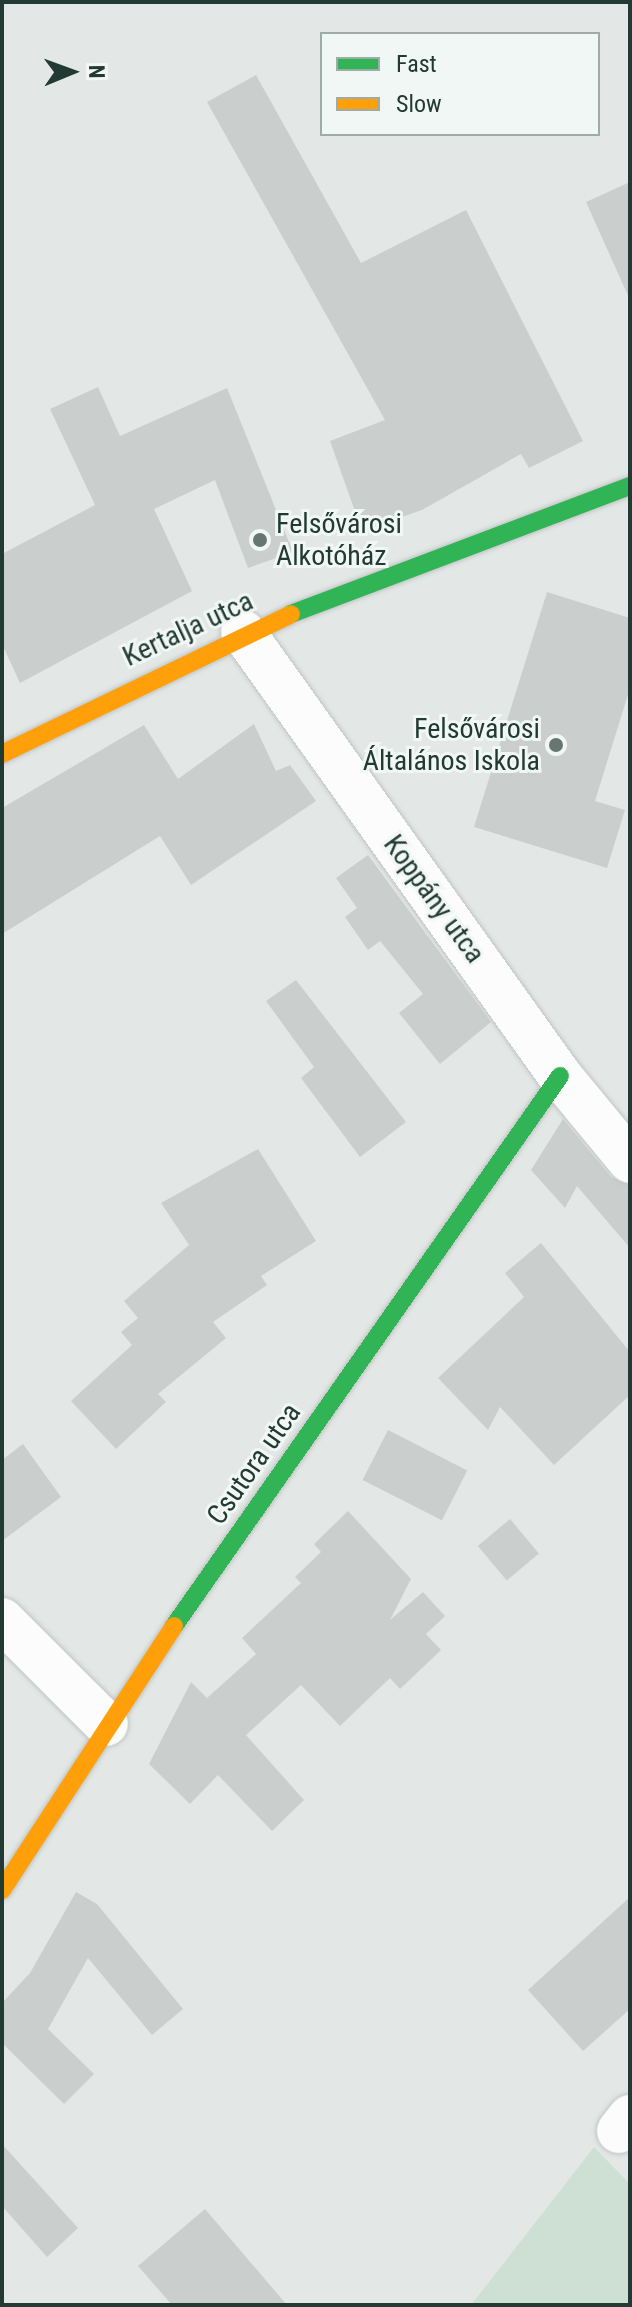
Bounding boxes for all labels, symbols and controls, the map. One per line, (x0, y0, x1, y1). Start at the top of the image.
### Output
north arrow (32, 32, 112, 112)
legend (320, 32, 600, 136)
text: Fast (396, 50, 437, 78)
text: N (84, 65, 109, 79)
text: Slow (396, 90, 442, 118)
place label: Felsővárosi Alkotóház (276, 507, 402, 573)
marker: Felsővárosi Alkotóház (251, 531, 269, 549)
street label: Kertalja utca (118, 584, 258, 674)
place label: Felsővárosi Általános Iskola (363, 712, 540, 778)
marker: Felsővárosi Általános Iskola (547, 736, 565, 754)
street label: Koppány utca (376, 829, 492, 969)
street label: Csutora utca (200, 1397, 308, 1531)

